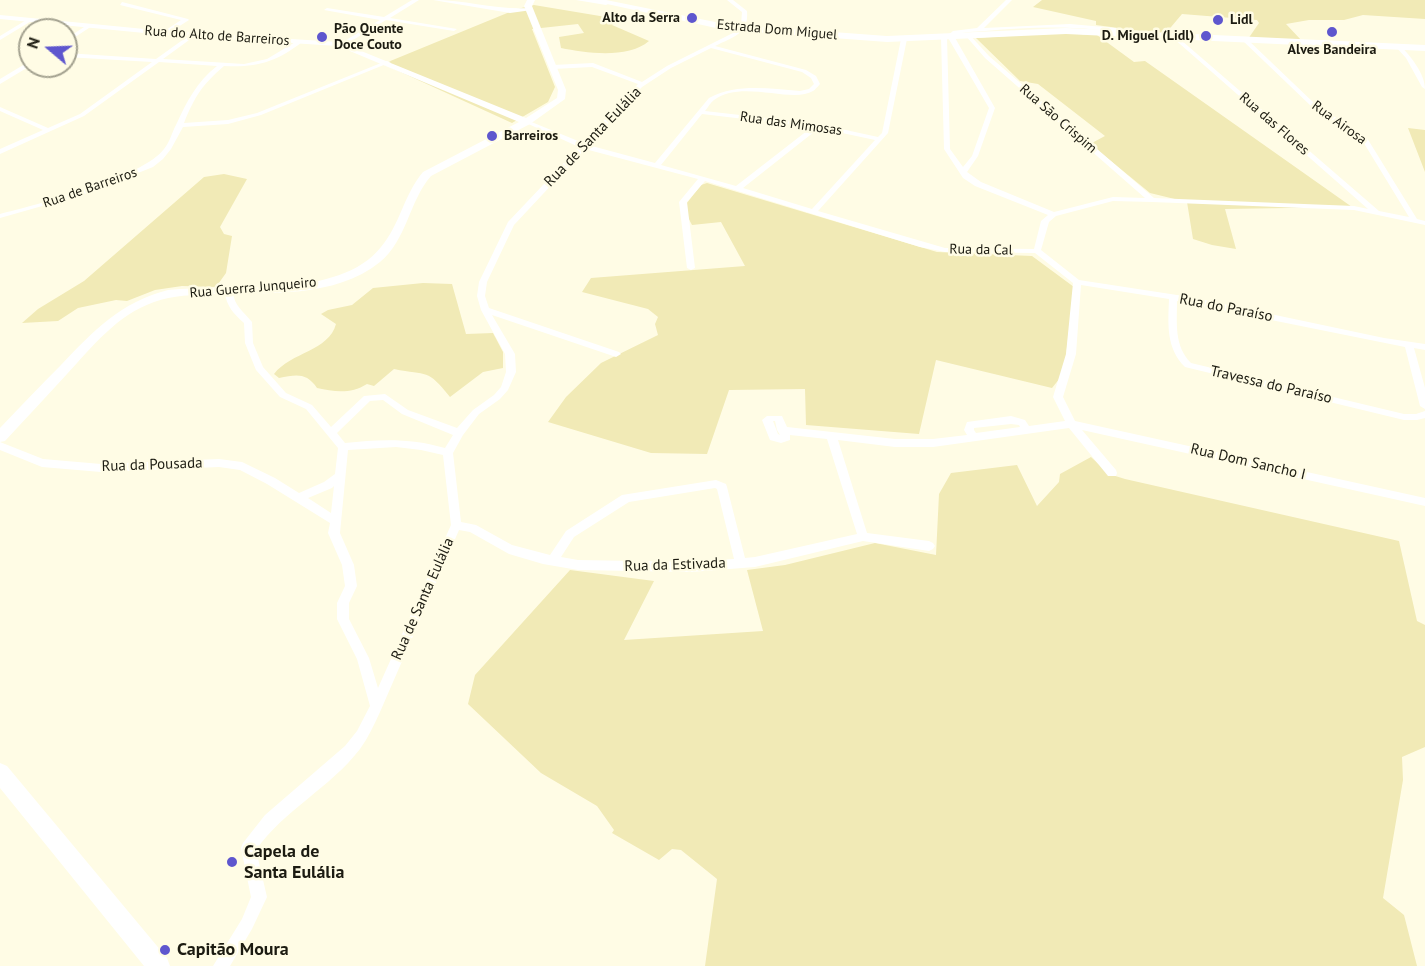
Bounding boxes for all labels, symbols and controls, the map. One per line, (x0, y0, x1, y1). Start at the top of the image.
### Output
place label: Alto da Serra (602, 10, 680, 26)
marker: Alto da Serra (685, 11, 699, 25)
place label: Lidl (1230, 12, 1253, 28)
marker: Lidl (1211, 13, 1225, 27)
street label: Estrada Dom Miguel (716, 16, 838, 44)
north arrow (18, 18, 78, 78)
place label: Pão Quente Doce Couto (334, 21, 403, 54)
street label: Rua do Alto de Barreiros (144, 23, 290, 49)
marker: Alves Bandeira (1325, 25, 1339, 39)
place label: D. Miguel (Lidl) (1102, 28, 1194, 44)
marker: D. Miguel (Lidl) (1199, 29, 1213, 43)
marker: Pão Quente Doce Couto (315, 30, 329, 44)
text: N (22, 35, 44, 51)
place label: Alves Bandeira (1288, 42, 1376, 58)
street label: Rua São Crispim (1016, 81, 1100, 157)
street label: Rua de Santa Eulália (541, 83, 645, 191)
street label: Rua das Flores (1236, 89, 1312, 159)
street label: Rua Airosa (1308, 98, 1370, 148)
street label: Rua das Mimosas (739, 109, 843, 139)
place label: Barreiros (504, 128, 558, 144)
marker: Barreiros (485, 129, 499, 143)
street label: Rua de Barreiros (41, 164, 139, 212)
street label: Rua da Cal (949, 241, 1013, 259)
street label: Rua Guerra Junqueiro (189, 274, 317, 302)
street label: Rua do Paraíso (1178, 290, 1274, 326)
street label: Travessa do Paraíso (1208, 362, 1334, 408)
street label: Rua Dom Sancho I (1189, 440, 1307, 484)
street label: Rua da Pousada (101, 454, 203, 476)
street label: Rua de Santa Eulália (388, 535, 458, 663)
street label: Rua da Estivada (624, 554, 726, 576)
place label: Capela de Santa Eulália (244, 841, 344, 884)
marker: Capela de Santa Eulália (225, 855, 239, 869)
place label: Capitão Moura (177, 939, 289, 961)
marker: Capitão Moura (158, 943, 172, 957)

